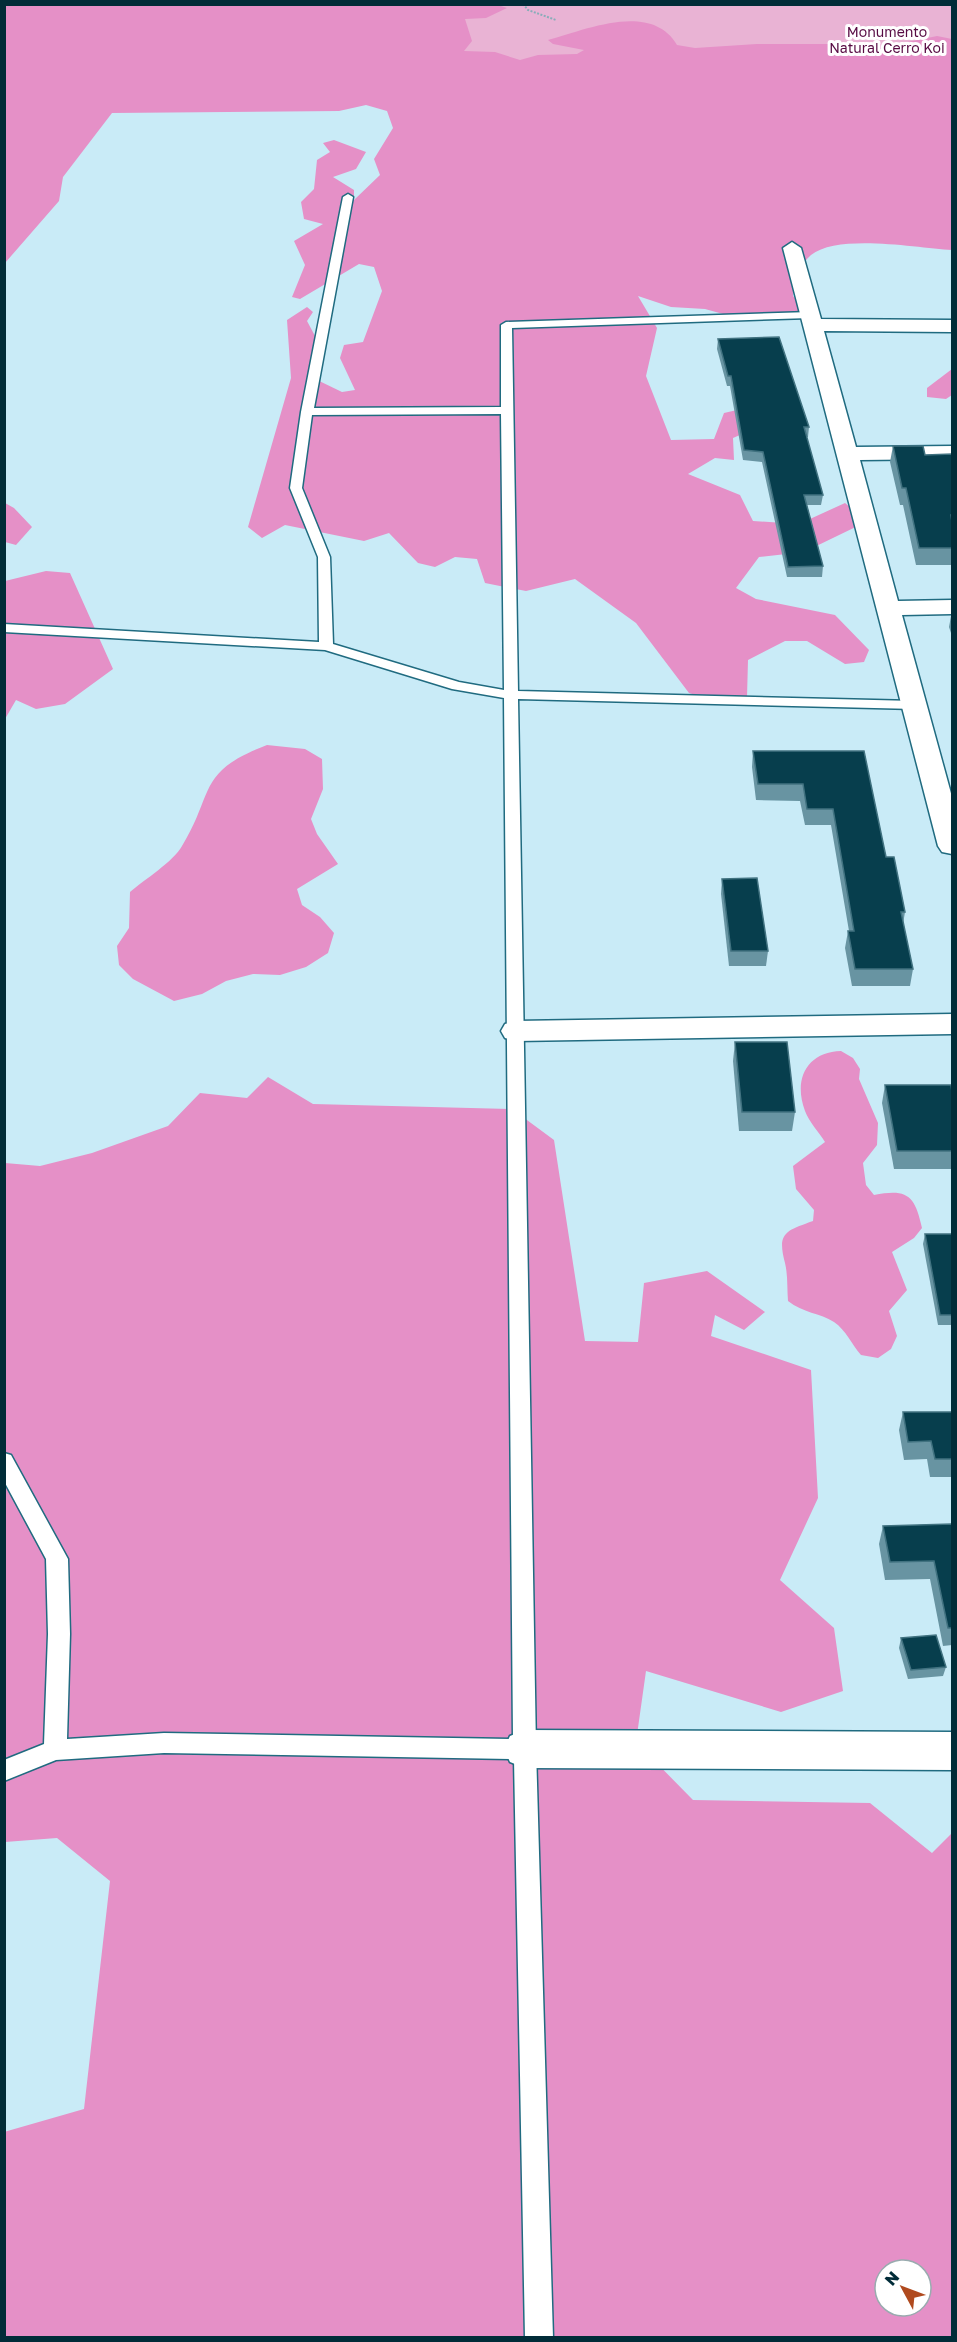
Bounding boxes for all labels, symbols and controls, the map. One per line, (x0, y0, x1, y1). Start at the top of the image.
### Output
park label: Monumento Natural Cerro Koi (829, 23, 945, 56)
north arrow (873, 2258, 933, 2318)
text: N (880, 2267, 903, 2289)

